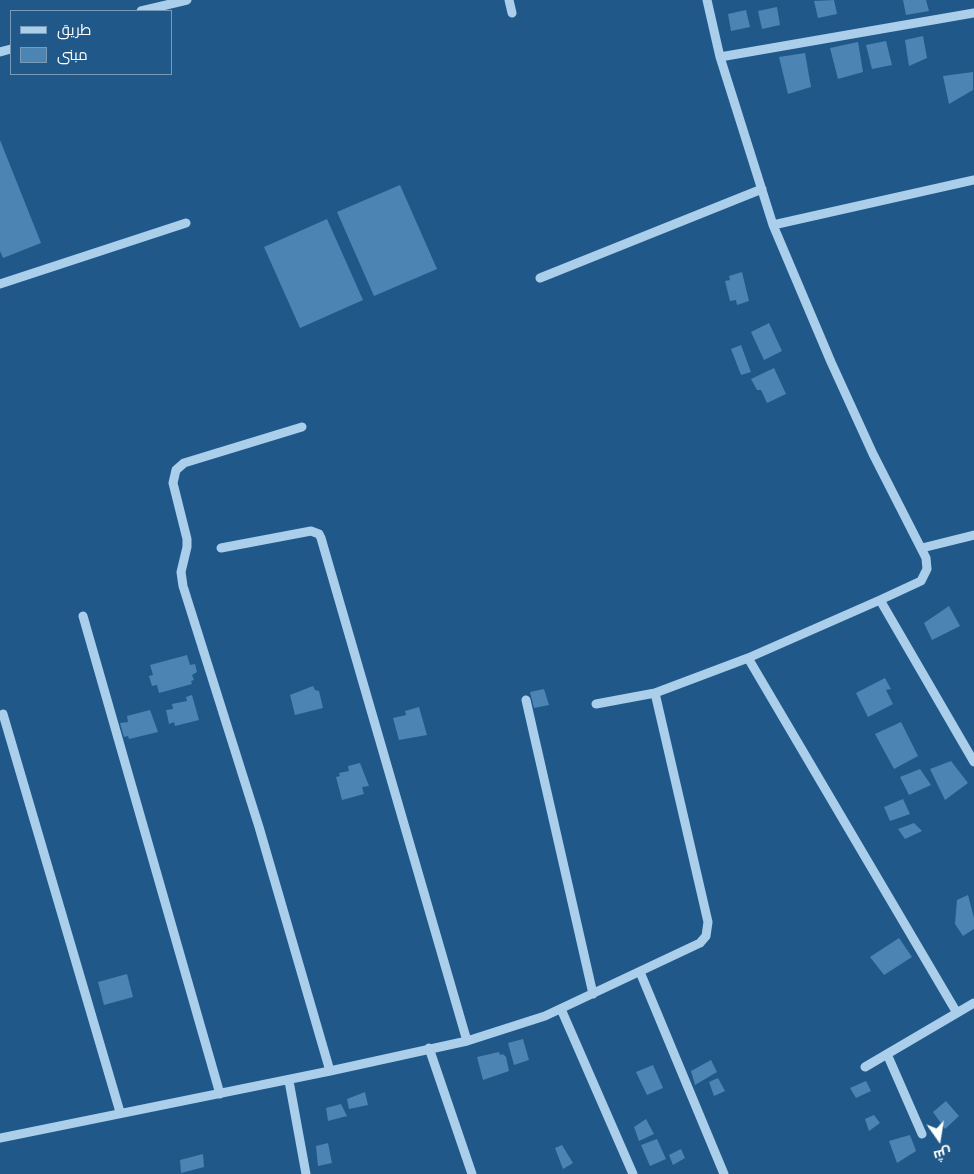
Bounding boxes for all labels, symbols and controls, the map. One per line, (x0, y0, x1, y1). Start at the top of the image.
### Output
legend (10, 10, 172, 75)
text: طريق (57, 21, 91, 40)
text: مبنى (57, 46, 88, 65)
north arrow (914, 1114, 964, 1164)
text: ش (932, 1144, 953, 1164)

